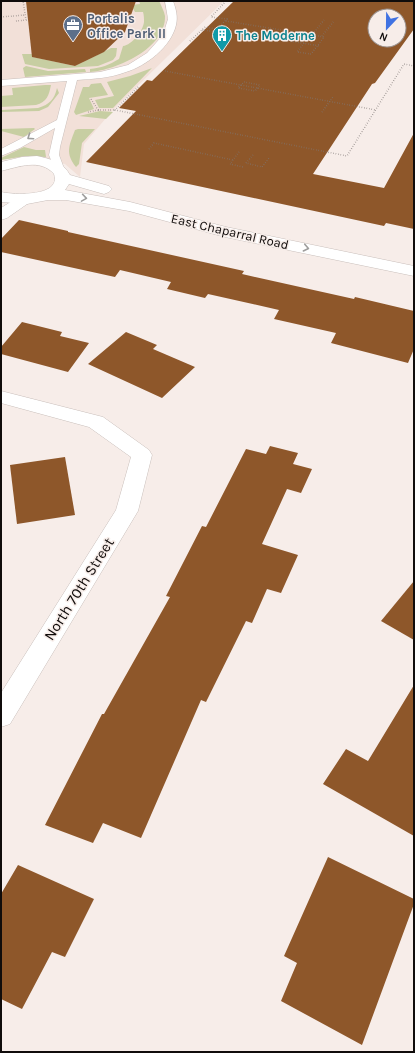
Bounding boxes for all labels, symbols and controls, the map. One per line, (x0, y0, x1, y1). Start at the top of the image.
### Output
north arrow (367, 8, 407, 48)
place label: Portalis Office Park II (87, 11, 166, 41)
office icon: Portalis Office Park II (62, 14, 84, 42)
building icon: The Moderne (211, 24, 233, 52)
place label: The Moderne (236, 28, 315, 43)
text: N (377, 29, 390, 44)
one-way arrow (27, 133, 34, 140)
one-way arrow (81, 193, 87, 202)
street label: East Chaparral Road (170, 211, 290, 252)
one-way arrow (303, 244, 310, 252)
street label: North 70th Street (40, 534, 118, 644)

